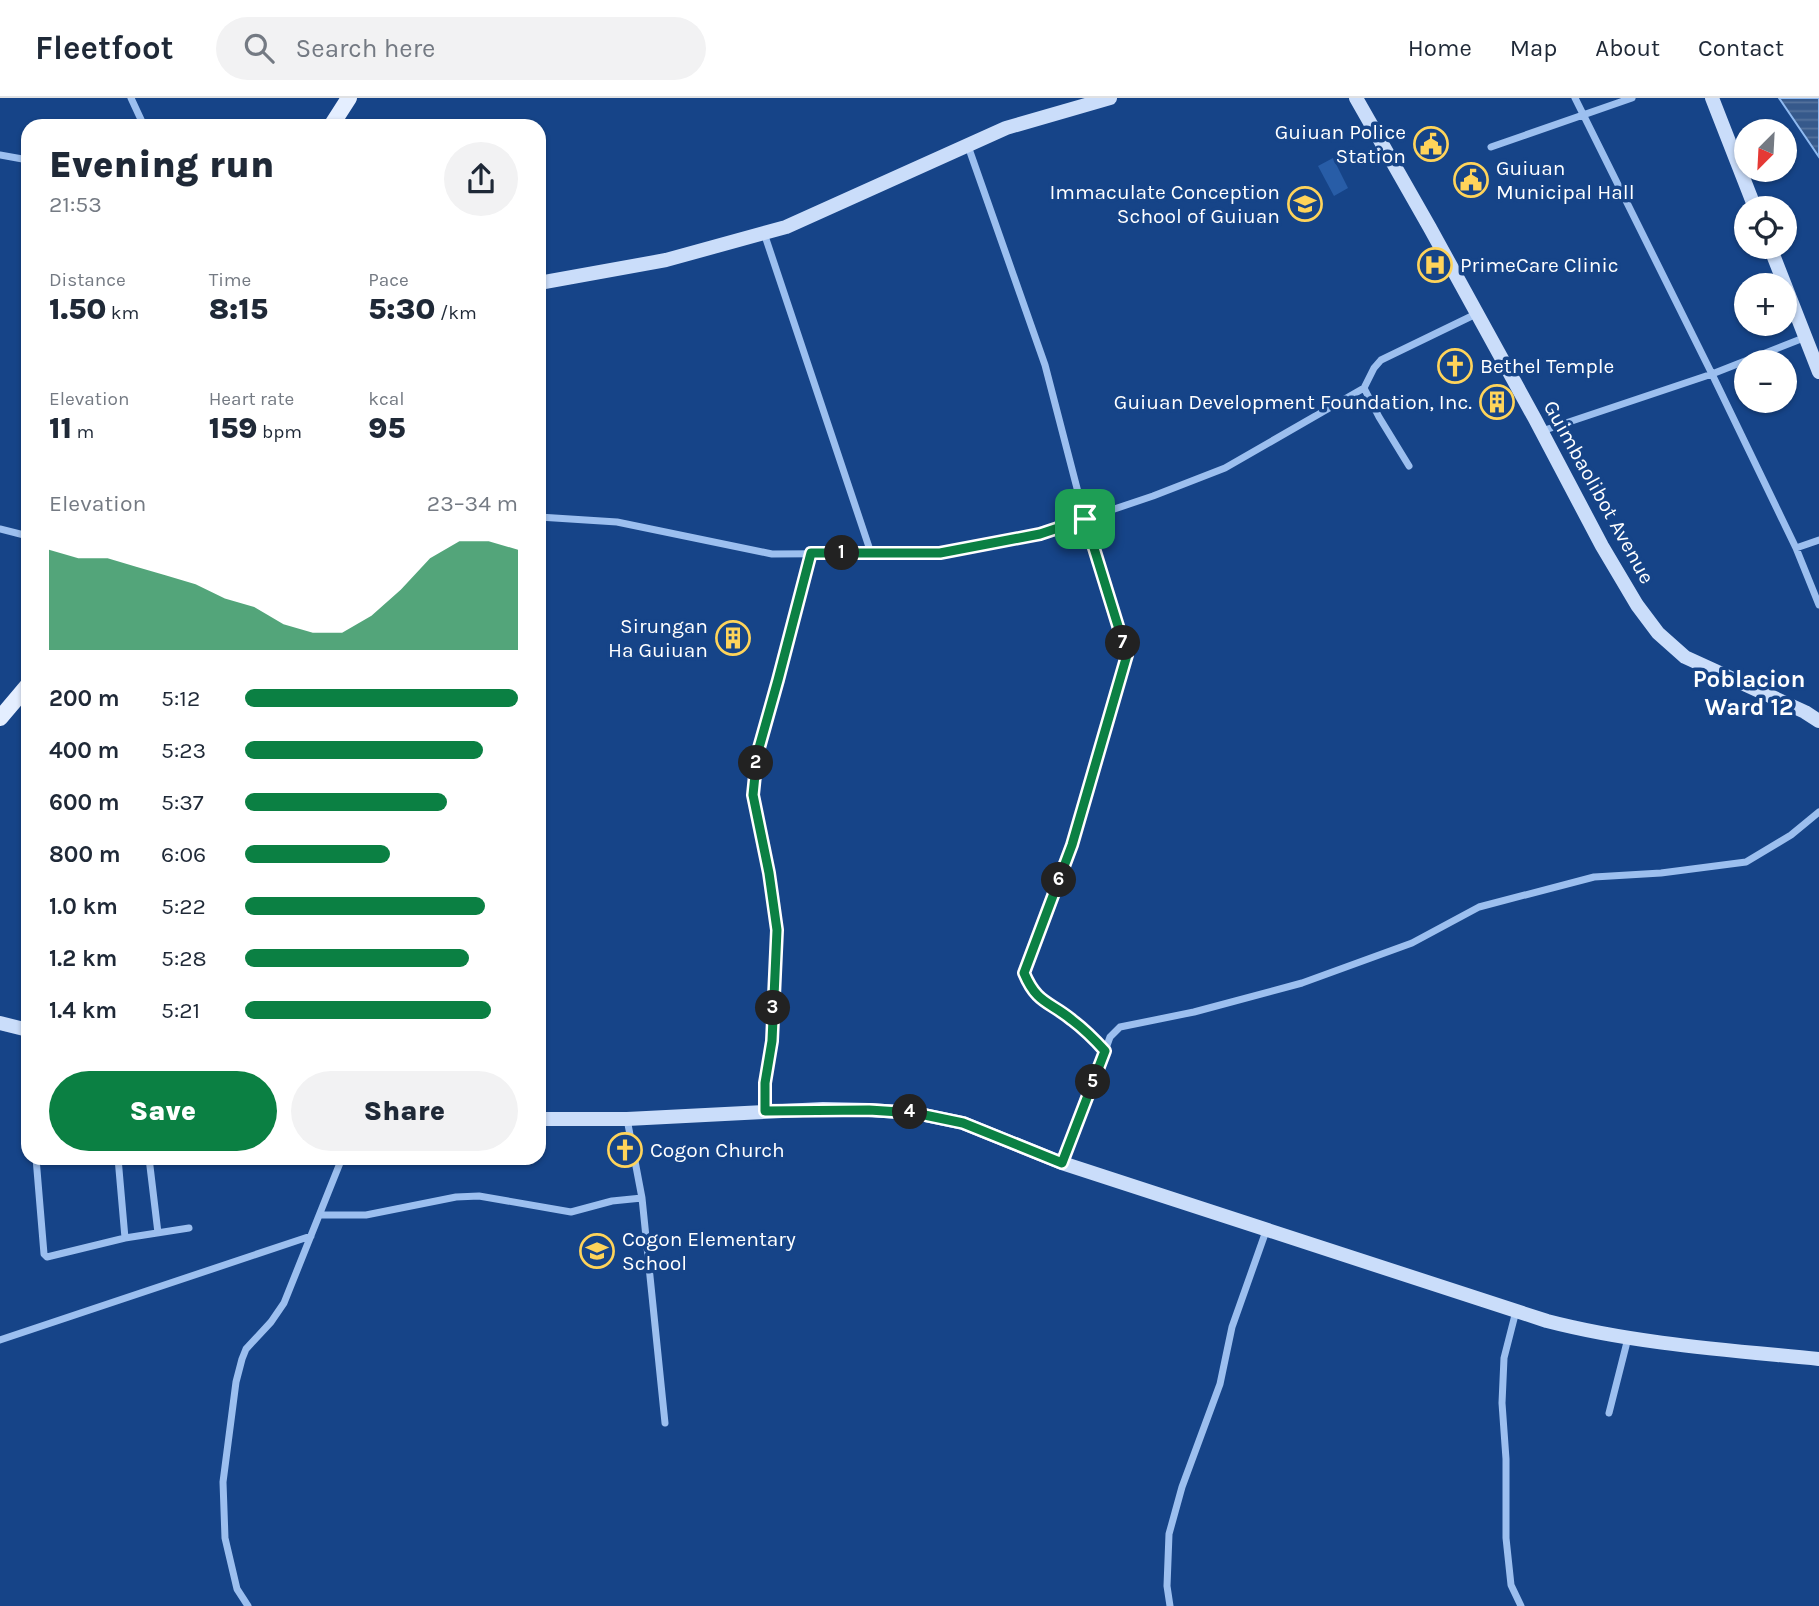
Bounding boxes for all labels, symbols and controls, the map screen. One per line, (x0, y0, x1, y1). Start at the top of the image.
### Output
search box (216, 17, 706, 80)
text: Fleetfoot (35, 29, 174, 67)
icon: search (240, 29, 278, 67)
text: Search here (296, 33, 435, 64)
text: Home (1408, 34, 1472, 62)
text: Map (1510, 34, 1557, 62)
text: About (1595, 34, 1660, 62)
text: Contact (1698, 34, 1784, 62)
north arrow (1734, 119, 1797, 182)
map controls (1734, 119, 1797, 413)
place label: Guiuan Police Station (1275, 120, 1406, 168)
public building icon: Guiuan Police Station (1412, 125, 1450, 163)
text: Evening run (49, 142, 274, 187)
button: share (444, 142, 518, 216)
place label: Guiuan Municipal Hall (1496, 156, 1635, 204)
public building icon: Guiuan Municipal Hall (1452, 161, 1490, 199)
place label: Immaculate Conception School of Guiuan (1049, 180, 1280, 228)
school or university icon: Immaculate Conception School of Guiuan (1286, 185, 1324, 223)
text: 21:53 (49, 191, 102, 218)
button: locate (1734, 196, 1797, 259)
hospital icon: PrimeCare Clinic (1416, 246, 1454, 284)
place label: PrimeCare Clinic (1460, 253, 1618, 277)
text: Distance (49, 269, 126, 291)
text: Time (209, 269, 251, 291)
text: Pace (368, 269, 409, 291)
button: + (1734, 273, 1797, 336)
text: 1.50 (49, 291, 106, 327)
text: 8:15 (209, 291, 268, 327)
text: 5:30 (368, 291, 436, 327)
text: km (106, 302, 139, 324)
text: /km (436, 302, 477, 324)
church icon: Bethel Temple (1436, 347, 1474, 385)
button: − (1734, 350, 1797, 413)
place label: Bethel Temple (1480, 354, 1614, 378)
building icon: Guiuan Development Foundation, Inc. (1478, 383, 1516, 421)
text: Elevation (49, 388, 129, 410)
text: Heart rate (209, 388, 294, 410)
text: kcal (368, 388, 405, 410)
place label: Guiuan Development Foundation, Inc. (1114, 390, 1472, 414)
street label: Guimbaolibot Avenue (1539, 396, 1659, 588)
text: 11 (49, 410, 72, 446)
text: 159 (209, 410, 257, 446)
text: 95 (368, 410, 406, 446)
text: m (72, 421, 94, 443)
text: bpm (257, 421, 302, 443)
pin (1055, 489, 1115, 549)
text: Elevation (49, 490, 146, 517)
text: 23–34 m (427, 490, 518, 517)
icon: arrive (1066, 500, 1104, 538)
pin: 1 (824, 536, 860, 570)
text: 1 (838, 541, 845, 563)
place label: Sirungan Ha Guiuan (608, 614, 708, 662)
building icon: Sirungan Ha Guiuan (714, 619, 752, 657)
pin: 7 (1106, 626, 1140, 660)
text: 7 (1118, 631, 1127, 653)
district label: Poblacion Ward 12 (1693, 665, 1805, 721)
text: 200 m (49, 685, 120, 712)
text: 5:12 (161, 685, 200, 712)
text: 400 m (49, 737, 119, 764)
text: 5:23 (161, 737, 206, 764)
pin: 2 (738, 746, 774, 780)
text: 2 (750, 751, 761, 773)
text: 600 m (49, 789, 120, 816)
text: 5:37 (161, 789, 204, 816)
text: 800 m (49, 841, 121, 868)
text: 6:06 (161, 841, 206, 868)
pin: 6 (1042, 862, 1076, 898)
text: 6 (1053, 868, 1064, 890)
text: 1.0 km (49, 893, 118, 920)
text: 5:22 (161, 893, 206, 920)
text: 1.2 km (49, 945, 117, 972)
text: 5:28 (161, 945, 207, 972)
pin: 3 (756, 990, 790, 1026)
text: 3 (767, 996, 778, 1018)
text: 1.4 km (49, 997, 117, 1024)
text: 5:21 (161, 997, 200, 1024)
pin: 5 (1076, 1065, 1110, 1100)
text: 5 (1087, 1070, 1098, 1092)
button: Save (49, 1071, 277, 1151)
button: Share (291, 1071, 518, 1151)
pin: 4 (892, 1094, 928, 1130)
text: 4 (904, 1100, 915, 1122)
church icon: Cogon Church (606, 1131, 644, 1169)
place label: Cogon Church (650, 1138, 785, 1162)
place label: Cogon Elementary School (622, 1227, 796, 1275)
school or university icon: Cogon Elementary School (578, 1232, 616, 1270)

